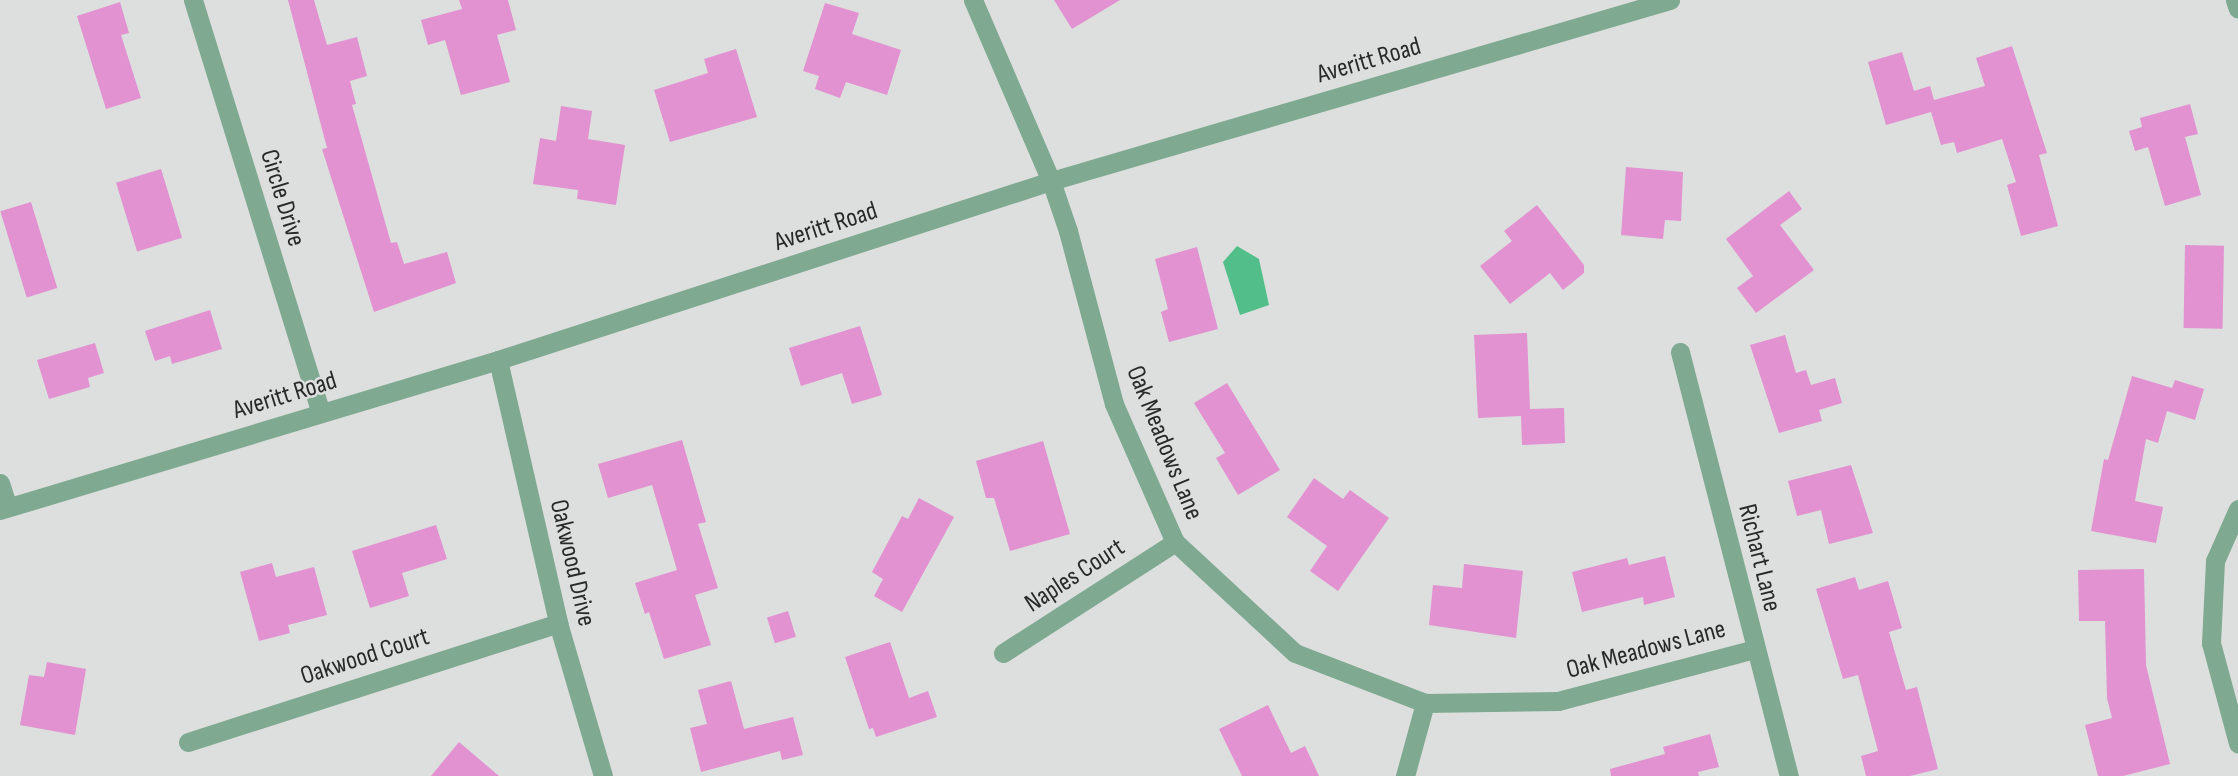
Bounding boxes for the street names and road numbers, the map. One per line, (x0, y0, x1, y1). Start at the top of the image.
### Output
street label: Averitt Road (1313, 31, 1425, 91)
street label: Circle Drive (253, 146, 311, 250)
street label: Averitt Road (770, 196, 882, 258)
street label: Oak Meadows Lane (1119, 361, 1209, 525)
street label: Averitt Road (229, 365, 341, 427)
street label: Oakwood Drive (542, 497, 602, 629)
street label: Richart Lane (1731, 501, 1787, 615)
street label: Naples Court (1019, 532, 1131, 620)
street label: Oak Meadows Lane (1563, 614, 1729, 686)
street label: Oakwood Court (297, 622, 433, 692)

